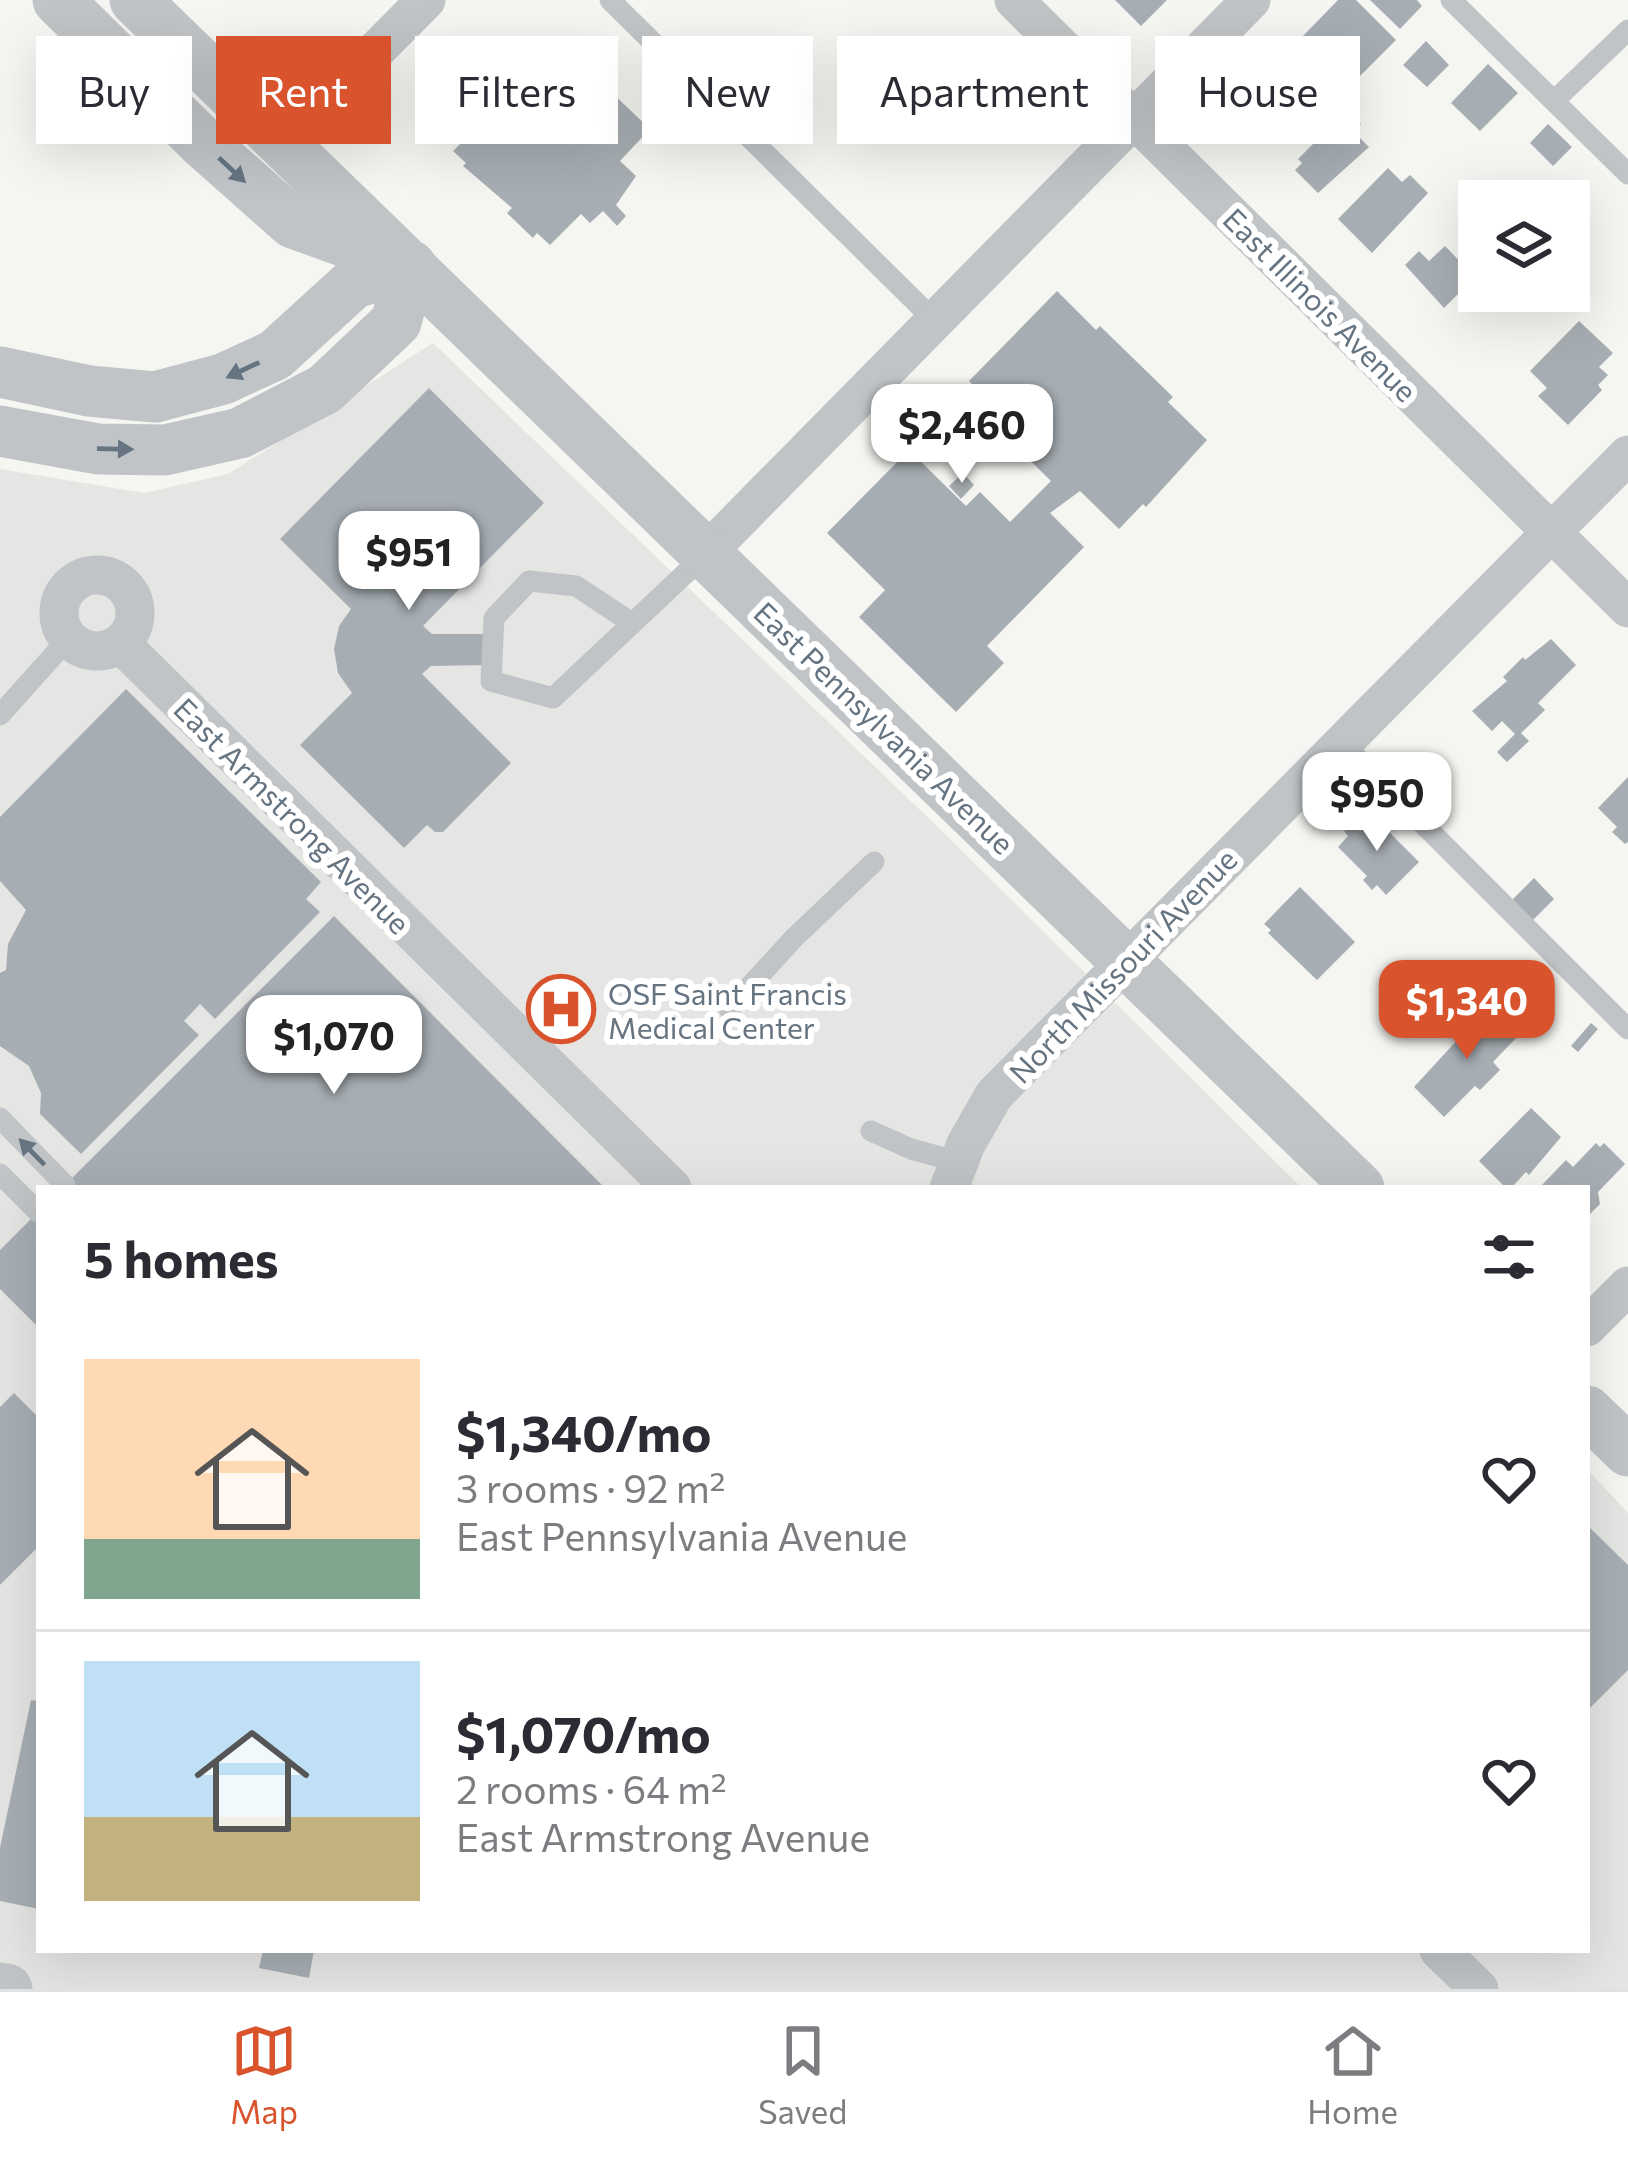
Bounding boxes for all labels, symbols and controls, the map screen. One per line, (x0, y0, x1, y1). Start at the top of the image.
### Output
chip: Buy (36, 36, 192, 144)
chip: Rent (216, 36, 391, 144)
chip: Filters (415, 36, 618, 144)
chip: New (642, 36, 813, 144)
chip: Apartment (837, 36, 1131, 144)
chip: House (1155, 36, 1360, 144)
one-way arrow (217, 155, 246, 183)
map controls (1458, 180, 1590, 312)
button: layers (1458, 180, 1590, 312)
street label: East Illinois Avenue (1216, 199, 1426, 409)
one-way arrow (225, 360, 260, 380)
pin: $2,460 (864, 384, 1060, 486)
text: $2,460 (898, 399, 1026, 447)
one-way arrow (97, 440, 135, 459)
pin: $951 (338, 511, 480, 613)
text: $951 (366, 526, 452, 574)
street label: East Pennsylvania Avenue (747, 593, 1023, 861)
street label: East Armstrong Avenue (167, 689, 419, 941)
pin: $950 (1306, 752, 1448, 854)
text: $950 (1329, 767, 1425, 815)
street label: North Missouri Avenue (1000, 840, 1244, 1090)
pin: $1,340 (1369, 960, 1565, 1062)
hospital icon: OSF Saint Francis Medical Center (526, 974, 596, 1044)
place label: OSF Saint Francis Medical Center (608, 974, 847, 1045)
text: $1,340 (1406, 975, 1528, 1023)
pin: $1,070 (236, 995, 432, 1097)
text: $1,070 (273, 1010, 395, 1058)
one-way arrow (19, 1138, 47, 1167)
icon: filters (1476, 1224, 1542, 1290)
text: 5 homes (84, 1226, 279, 1289)
text: $1,340/mo (456, 1400, 711, 1463)
icon: home (180, 1407, 324, 1551)
icon: heart (1476, 1446, 1542, 1512)
text: 3 rooms · 92 m² (456, 1463, 726, 1511)
text: East Pennsylvania Avenue (456, 1511, 907, 1559)
text: $1,070/mo (456, 1701, 711, 1764)
icon: home (180, 1709, 324, 1853)
icon: heart (1476, 1748, 1542, 1814)
text: 2 rooms · 64 m² (456, 1764, 727, 1812)
text: East Armstrong Avenue (456, 1812, 870, 1860)
tab: Map (230, 2018, 298, 2131)
tab: Saved (758, 2018, 847, 2131)
tab: Home (1307, 2018, 1398, 2131)

